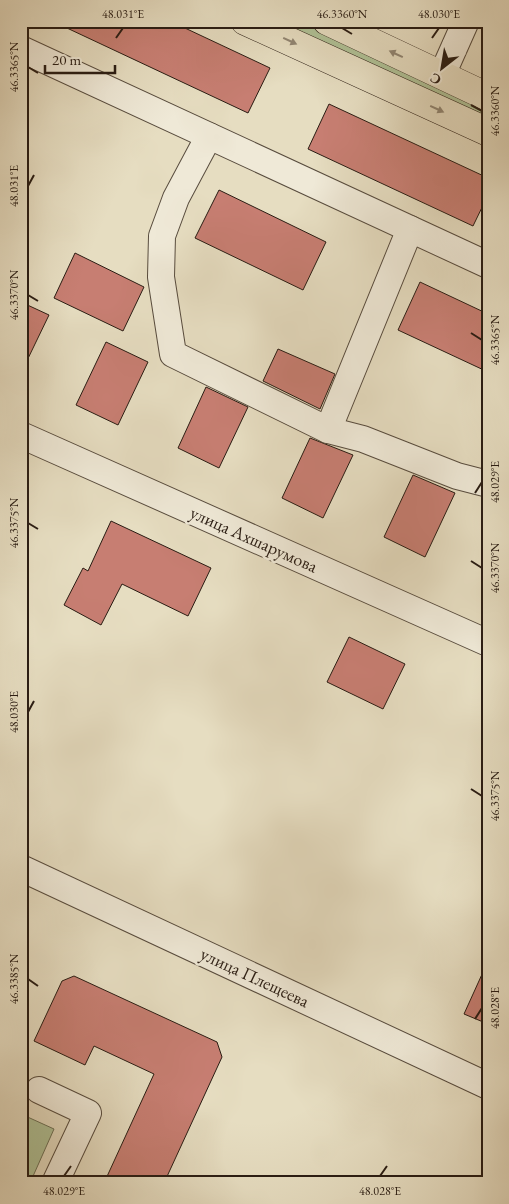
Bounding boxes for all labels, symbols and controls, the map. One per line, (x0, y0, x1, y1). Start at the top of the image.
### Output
text: 48.031°E (102, 6, 144, 22)
text: 46.3360°N (317, 6, 368, 22)
text: 48.030°E (418, 6, 460, 22)
one-way arrow (282, 37, 297, 46)
text: 46.3365°N (6, 41, 22, 92)
scale bar (45, 42, 115, 74)
north arrow (416, 42, 466, 92)
one-way arrow (389, 49, 403, 57)
text: 20 m (52, 50, 81, 69)
text: С (426, 69, 444, 89)
text: 46.3360°N (487, 85, 503, 136)
one-way arrow (430, 105, 444, 113)
text: 48.031°E (6, 165, 22, 207)
text: 46.3370°N (6, 269, 22, 320)
text: 46.3365°N (487, 314, 503, 365)
text: 48.029°E (487, 461, 503, 503)
text: 46.3375°N (6, 497, 22, 548)
street label: улица Ахшарумова (187, 501, 322, 578)
text: 46.3370°N (487, 542, 503, 593)
text: 48.030°E (6, 691, 22, 733)
text: 46.3375°N (487, 770, 503, 821)
street label: улица Плещеева (197, 942, 314, 1013)
text: 46.3385°N (6, 953, 22, 1004)
text: 48.028°E (487, 987, 503, 1029)
text: 48.029°E (43, 1183, 85, 1199)
text: 48.028°E (359, 1183, 401, 1199)

